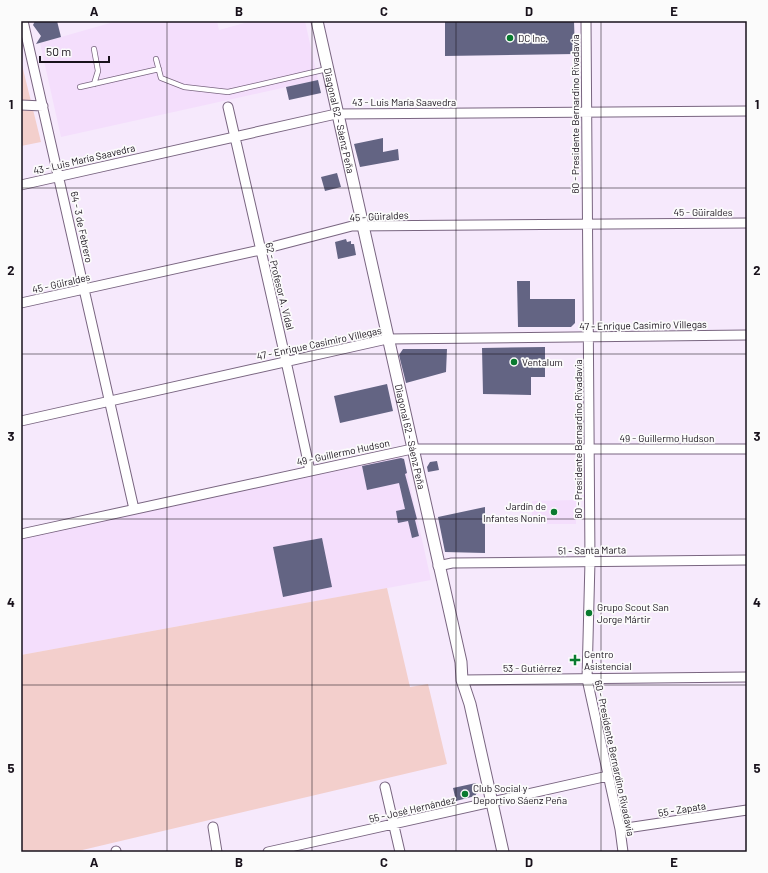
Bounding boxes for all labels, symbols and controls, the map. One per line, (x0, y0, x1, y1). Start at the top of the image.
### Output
text: A (90, 3, 99, 19)
text: B (235, 3, 243, 19)
text: C (380, 3, 388, 19)
text: D (525, 3, 533, 19)
text: E (670, 3, 678, 19)
place label: DC Inc. (518, 32, 548, 44)
marker: DC Inc. (505, 33, 515, 43)
street label: 60 - Presidente Bernardino Rivadavia (569, 34, 581, 194)
scale bar (40, 38, 109, 64)
text: 50 m (46, 44, 71, 58)
street label: Diagonal 62 - Sáenz Peña (322, 67, 357, 174)
text: 1 (9, 96, 13, 112)
street label: 43 - Luis María Saavedra (352, 96, 456, 108)
text: 1 (755, 96, 759, 112)
street label: 43 - Luis María Saavedra (32, 141, 136, 177)
street label: 64 - 3 de Febrero (69, 190, 95, 264)
street label: 45 - Güiraldes (673, 206, 733, 218)
street label: 45 - Güiraldes (349, 208, 409, 224)
street label: 62 - Profesor A. Vidal (263, 241, 297, 331)
text: 2 (7, 262, 15, 278)
text: 2 (753, 262, 761, 278)
street label: 45 - Güiraldes (31, 270, 91, 296)
street label: 47 - Enrique Casimiro Villegas (579, 318, 707, 332)
street label: 47 - Enrique Casimiro Villegas (255, 324, 383, 362)
place label: Ventalum (522, 356, 563, 368)
marker: Ventalum (509, 357, 519, 367)
street label: 60 - Presidente Bernardino Rivadavia (572, 359, 584, 519)
street label: Diagonal 62 - Sáenz Peña (393, 383, 428, 490)
text: 3 (7, 428, 15, 444)
text: 3 (753, 428, 761, 444)
street label: 49 - Guillermo Hudson (620, 432, 714, 444)
street label: 49 - Guillermo Hudson (295, 436, 391, 468)
place label: Jardín de Infantes Nonin (483, 500, 546, 524)
marker: Jardín de Infantes Nonin (549, 507, 559, 517)
street label: 51 - Santa Marta (558, 543, 626, 557)
text: 4 (7, 594, 15, 610)
text: 4 (753, 594, 761, 610)
place label: Grupo Scout San Jorge Mártir (597, 601, 669, 625)
marker: Grupo Scout San Jorge Mártir (584, 608, 594, 618)
place label: Centro Asistencial (584, 648, 632, 672)
marker: Centro Asistencial (569, 654, 581, 666)
street label: 53 - Gutiérrez (503, 662, 562, 674)
street label: 60 - Presidente Bernardino Rivadavia (593, 679, 637, 837)
text: 5 (7, 760, 15, 776)
text: 5 (753, 760, 761, 776)
place label: Club Social y Deportivo Sáenz Peña (473, 782, 567, 806)
marker: Club Social y Deportivo Sáenz Peña (460, 789, 470, 799)
street label: 55 - José Hernández (368, 793, 457, 825)
street label: 55 - Zapata (657, 799, 707, 819)
text: A (90, 854, 99, 870)
text: B (235, 854, 243, 870)
text: C (380, 854, 388, 870)
text: D (525, 854, 533, 870)
text: E (670, 854, 678, 870)

